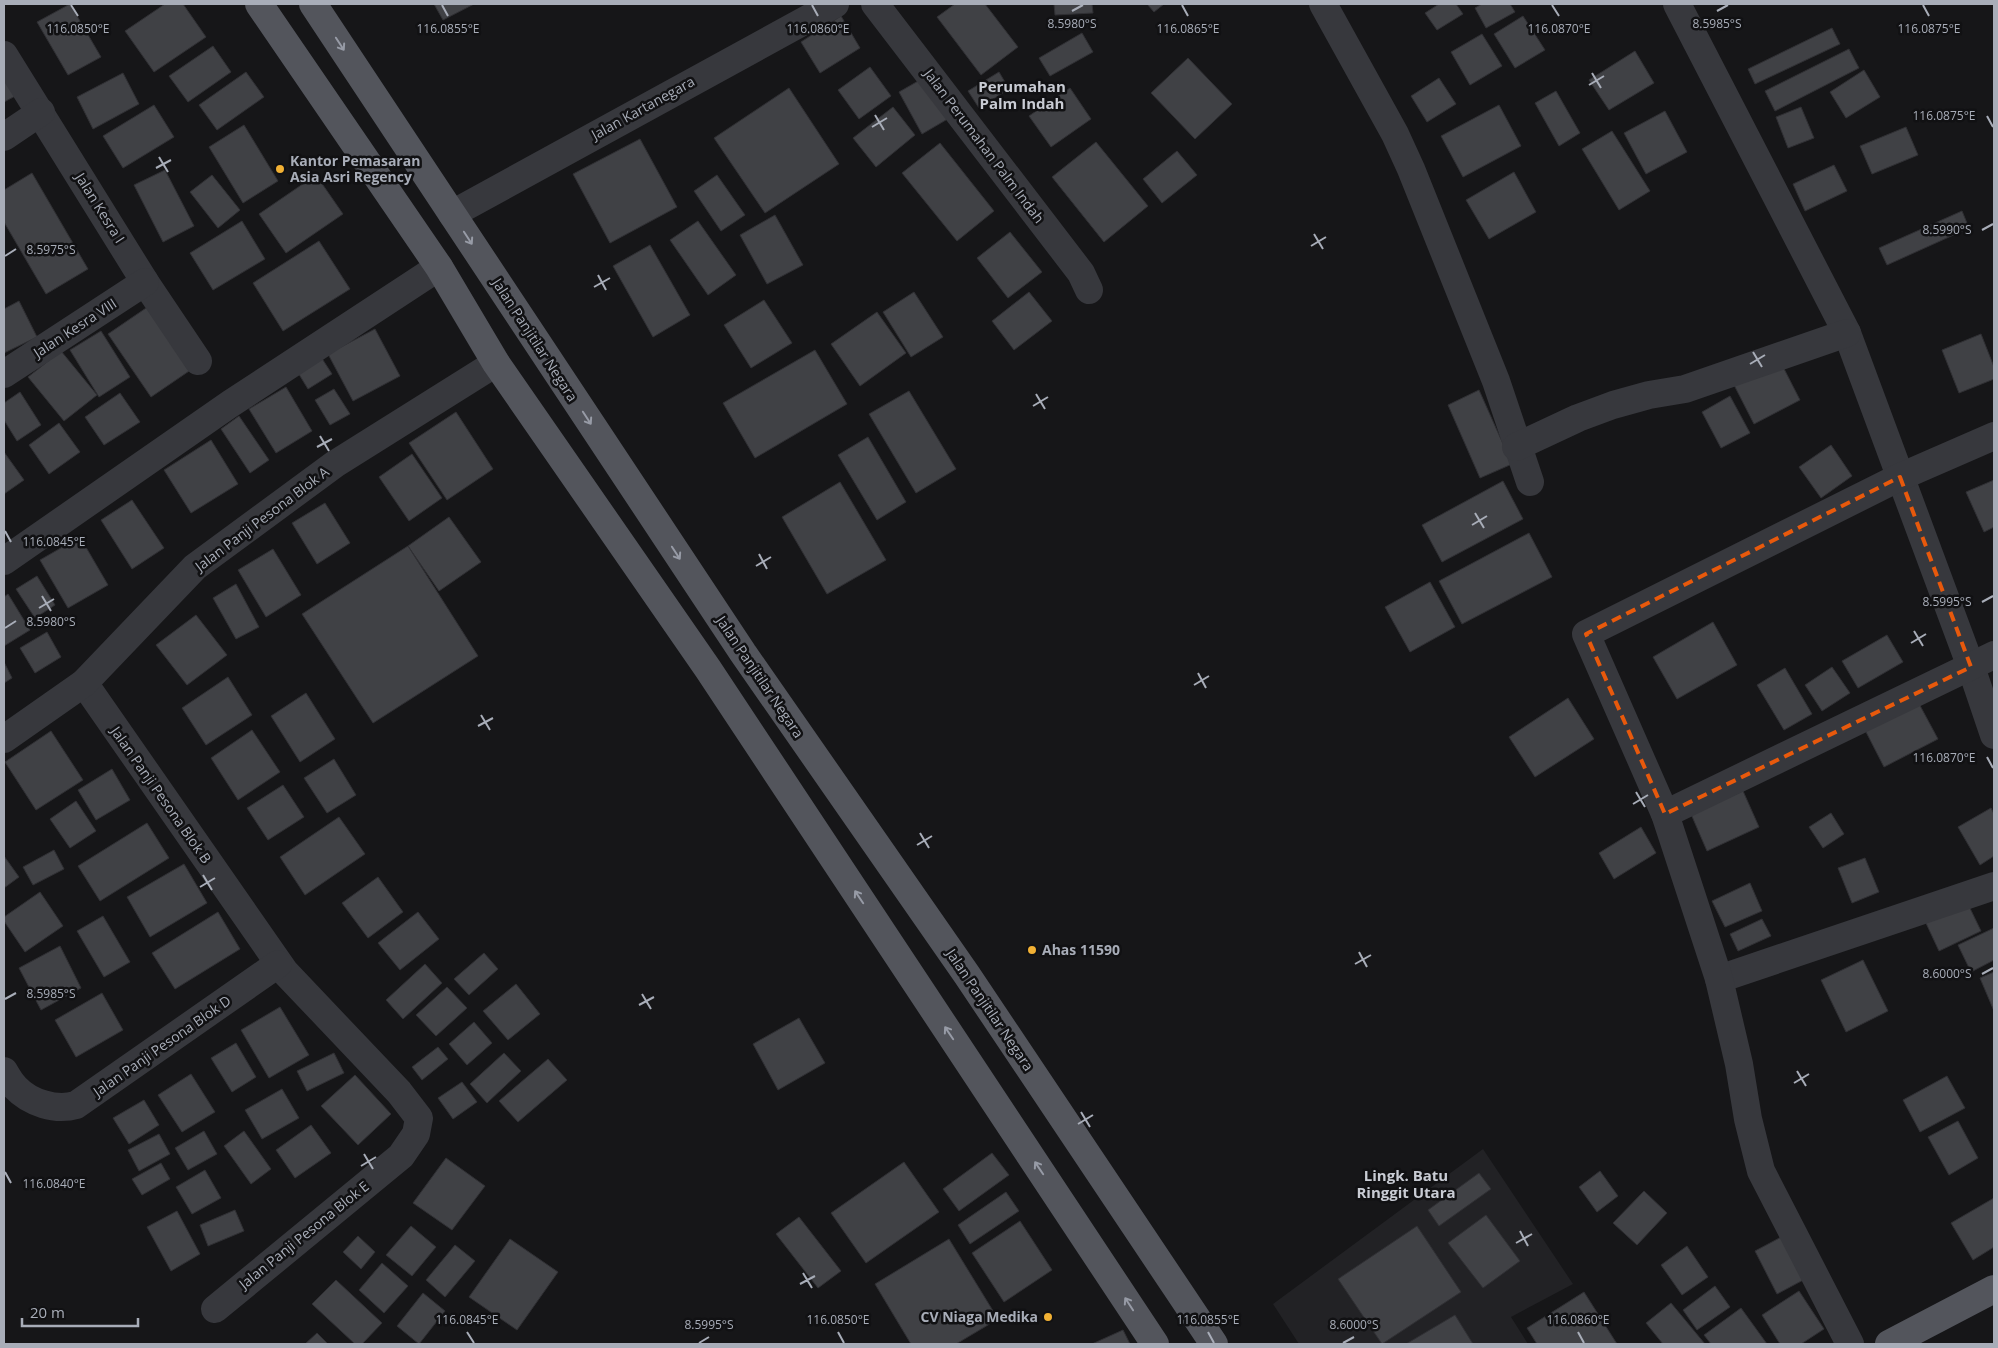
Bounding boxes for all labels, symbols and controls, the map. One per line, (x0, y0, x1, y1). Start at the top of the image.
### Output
text: 8.5980°S (1047, 15, 1097, 32)
text: 8.5985°S (1692, 15, 1742, 32)
text: 116.0850°E (47, 20, 110, 37)
text: 116.0855°E (417, 20, 480, 37)
text: 116.0860°E (787, 20, 850, 37)
text: 116.0865°E (1157, 20, 1220, 37)
text: 116.0870°E (1528, 20, 1591, 37)
text: 116.0875°E (1898, 20, 1961, 37)
one-way arrow (335, 37, 345, 51)
street label: Jalan Perumahan Palm Indah (919, 63, 1049, 227)
street label: Jalan Kartanegara (586, 71, 698, 145)
district label: Perumahan Palm Indah (978, 76, 1066, 113)
text: 116.0875°E (1913, 107, 1976, 124)
place label: Kantor Pemasaran Asia Asri Regency (290, 151, 420, 186)
marker: Kantor Pemasaran Asia Asri Regency (274, 163, 286, 175)
street label: Jalan Kesra I (70, 167, 129, 246)
text: 8.5990°S (1922, 221, 1972, 238)
one-way arrow (463, 231, 473, 245)
text: 8.5975°S (26, 241, 76, 258)
street label: Jalan Panjitilar Negara (487, 273, 582, 405)
street label: Jalan Kesra VIII (28, 294, 120, 363)
one-way arrow (582, 410, 592, 424)
street label: Jalan Panji Pesona Blok A (189, 462, 333, 576)
text: 116.0845°E (23, 533, 86, 550)
one-way arrow (672, 546, 682, 560)
text: 8.5995°S (1922, 593, 1972, 610)
street label: Jalan Panjitilar Negara (711, 610, 808, 741)
text: 8.5980°S (26, 613, 76, 630)
street label: Jalan Panji Pesona Blok B (106, 721, 216, 867)
text: 116.0870°E (1913, 749, 1976, 766)
one-way arrow (854, 890, 865, 904)
place label: Ahas 11590 (1042, 940, 1120, 959)
street label: Jalan Panjitilar Negara (941, 943, 1038, 1074)
marker: Ahas 11590 (1026, 944, 1038, 956)
text: 8.6000°S (1922, 965, 1972, 982)
text: 8.5985°S (26, 985, 76, 1002)
street label: Jalan Panji Pesona Blok D (87, 991, 234, 1102)
one-way arrow (944, 1026, 954, 1040)
one-way arrow (1034, 1161, 1044, 1175)
district label: Lingk. Batu Ringgit Utara (1356, 1165, 1456, 1202)
text: 116.0840°E (23, 1175, 86, 1192)
street label: Jalan Panji Pesona Blok E (233, 1176, 373, 1294)
scale bar (22, 1296, 139, 1328)
one-way arrow (1123, 1297, 1133, 1311)
text: 20 m (30, 1302, 65, 1322)
place label: CV Niaga Medika (920, 1307, 1038, 1326)
text: 116.0845°E (436, 1311, 499, 1328)
text: 116.0850°E (807, 1311, 870, 1328)
marker: CV Niaga Medika (1042, 1311, 1054, 1323)
text: 116.0855°E (1177, 1311, 1240, 1328)
text: 116.0860°E (1547, 1311, 1610, 1328)
text: 8.5995°S (684, 1316, 734, 1333)
text: 8.6000°S (1329, 1316, 1379, 1333)

